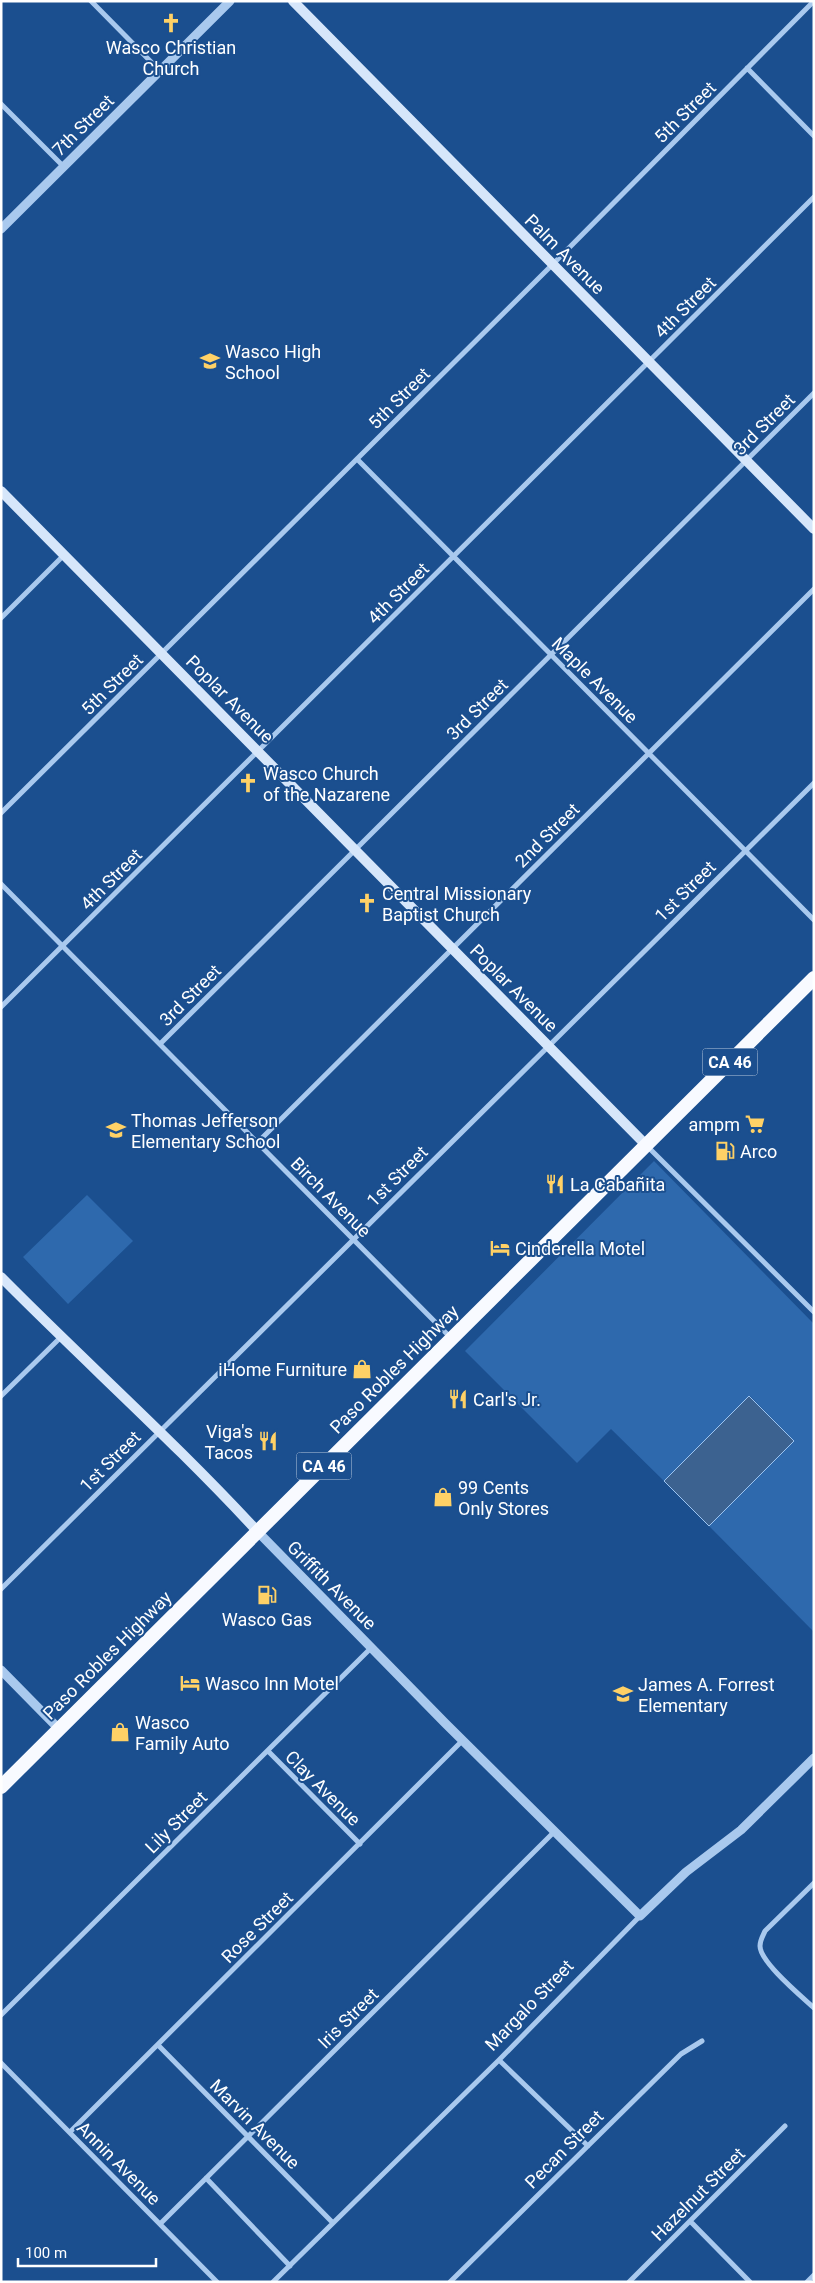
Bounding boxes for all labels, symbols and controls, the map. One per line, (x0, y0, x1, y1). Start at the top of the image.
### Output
church icon: Wasco Christian Church (160, 12, 182, 34)
place label: Wasco Christian Church (106, 37, 236, 79)
street label: 5th Street (650, 77, 720, 147)
street label: 7th Street (48, 90, 118, 160)
street label: Palm Avenue (521, 210, 609, 298)
street label: 4th Street (650, 272, 720, 342)
place label: Wasco High School (225, 341, 321, 383)
school or university icon: Wasco High School (199, 350, 221, 372)
street label: 5th Street (364, 363, 434, 433)
street label: 3rd Street (729, 389, 799, 459)
street label: 4th Street (363, 558, 433, 628)
street label: Maple Avenue (548, 633, 642, 727)
street label: 5th Street (77, 649, 147, 719)
street label: Poplar Avenue (182, 651, 278, 747)
street label: 3rd Street (442, 674, 512, 744)
place label: Wasco Church of the Nazarene (263, 763, 390, 805)
church icon: Wasco Church of the Nazarene (237, 772, 259, 794)
street label: 2nd Street (511, 798, 584, 871)
street label: 4th Street (76, 844, 146, 914)
street label: 1st Street (650, 856, 720, 926)
place label: Central Missionary Baptist Church (382, 883, 532, 925)
church icon: Central Missionary Baptist Church (356, 892, 378, 914)
street label: Poplar Avenue (466, 940, 562, 1036)
street label: 3rd Street (155, 960, 225, 1030)
road number: CA 46 (702, 1048, 758, 1076)
place label: Thomas Jefferson Elementary School (131, 1110, 280, 1152)
supermarket icon: ampm (744, 1113, 766, 1135)
place label: ampm (689, 1114, 740, 1135)
school or university icon: Thomas Jefferson Elementary School (105, 1119, 127, 1141)
fuel station icon: Arco (714, 1140, 736, 1162)
street label: 1st Street (362, 1141, 432, 1211)
place label: Arco (740, 1141, 777, 1162)
street label: Birch Avenue (287, 1153, 375, 1241)
restaurant icon: La Cabañita (544, 1173, 566, 1195)
place label: La Cabañita (570, 1174, 665, 1195)
hotel icon: Cinderella Motel (489, 1237, 511, 1259)
place label: Cinderella Motel (515, 1238, 645, 1259)
street label: Paso Robles Highway (325, 1300, 463, 1438)
shop icon: iHome Furniture (351, 1358, 373, 1380)
place label: iHome Furniture (218, 1359, 347, 1380)
restaurant icon: Carl's Jr. (447, 1388, 469, 1410)
place label: Carl's Jr. (473, 1389, 541, 1410)
place label: Viga's Tacos (204, 1421, 253, 1463)
street label: 1st Street (75, 1426, 145, 1496)
restaurant icon: Viga's Tacos (257, 1430, 279, 1452)
road number: CA 46 (296, 1452, 352, 1480)
place label: 99 Cents Only Stores (458, 1477, 549, 1519)
shop icon: 99 Cents Only Stores (432, 1486, 454, 1508)
street label: Griffith Avenue (283, 1536, 381, 1634)
fuel station icon: Wasco Gas (256, 1584, 278, 1606)
street label: Paso Robles Highway (38, 1586, 176, 1724)
place label: Wasco Gas (222, 1609, 312, 1630)
hotel icon: Wasco Inn Motel (179, 1672, 201, 1694)
place label: Wasco Inn Motel (205, 1673, 339, 1694)
place label: James A. Forrest Elementary (638, 1674, 775, 1716)
school or university icon: James A. Forrest Elementary (612, 1683, 634, 1705)
place label: Wasco Family Auto (135, 1712, 230, 1754)
shop icon: Wasco Family Auto (109, 1721, 131, 1743)
street label: Clay Avenue (281, 1746, 365, 1830)
street label: Lily Street (141, 1787, 211, 1857)
street label: Rose Street (217, 1887, 297, 1967)
street label: Margalo Street (480, 1955, 578, 2055)
street label: Iris Street (313, 1983, 383, 2053)
street label: Marvin Avenue (206, 2075, 304, 2173)
street label: Pecan Street (521, 2105, 608, 2192)
street label: Annin Avenue (73, 2117, 165, 2209)
street label: Hazelnut Street (647, 2143, 749, 2245)
scale bar (18, 2236, 155, 2268)
text: 100 m (25, 2244, 67, 2262)

